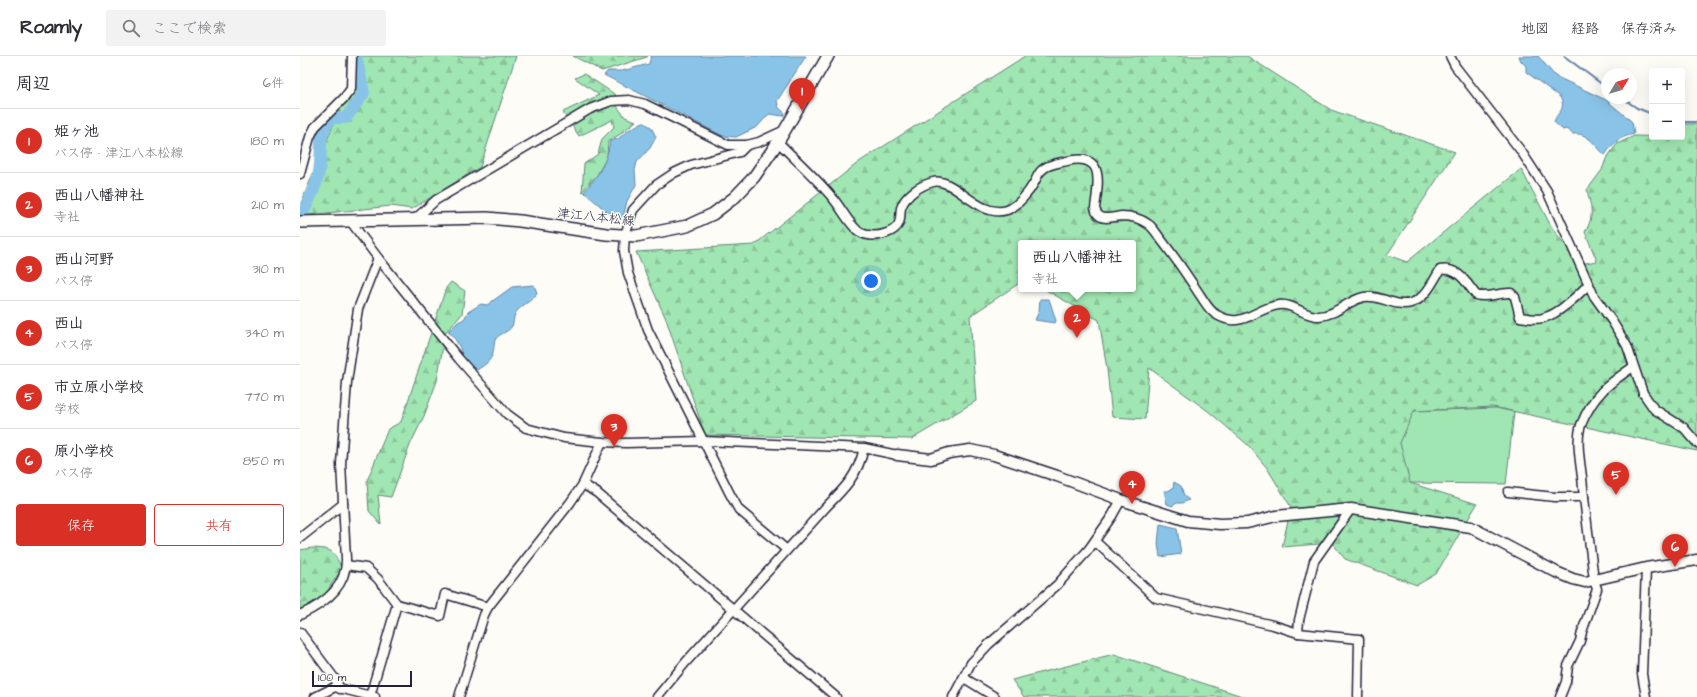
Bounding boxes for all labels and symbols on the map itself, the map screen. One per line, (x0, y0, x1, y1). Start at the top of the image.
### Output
north arrow (1601, 68, 1637, 104)
pin: 1 (789, 78, 815, 111)
street label: 津江八本松線 (556, 204, 637, 230)
your location (861, 271, 881, 291)
pin: 2 (1064, 305, 1090, 338)
pin: 3 (601, 414, 627, 447)
pin: 5 (1603, 462, 1629, 495)
pin: 4 (1119, 471, 1145, 504)
pin: 6 (1662, 534, 1688, 567)
scale bar (312, 669, 412, 688)

